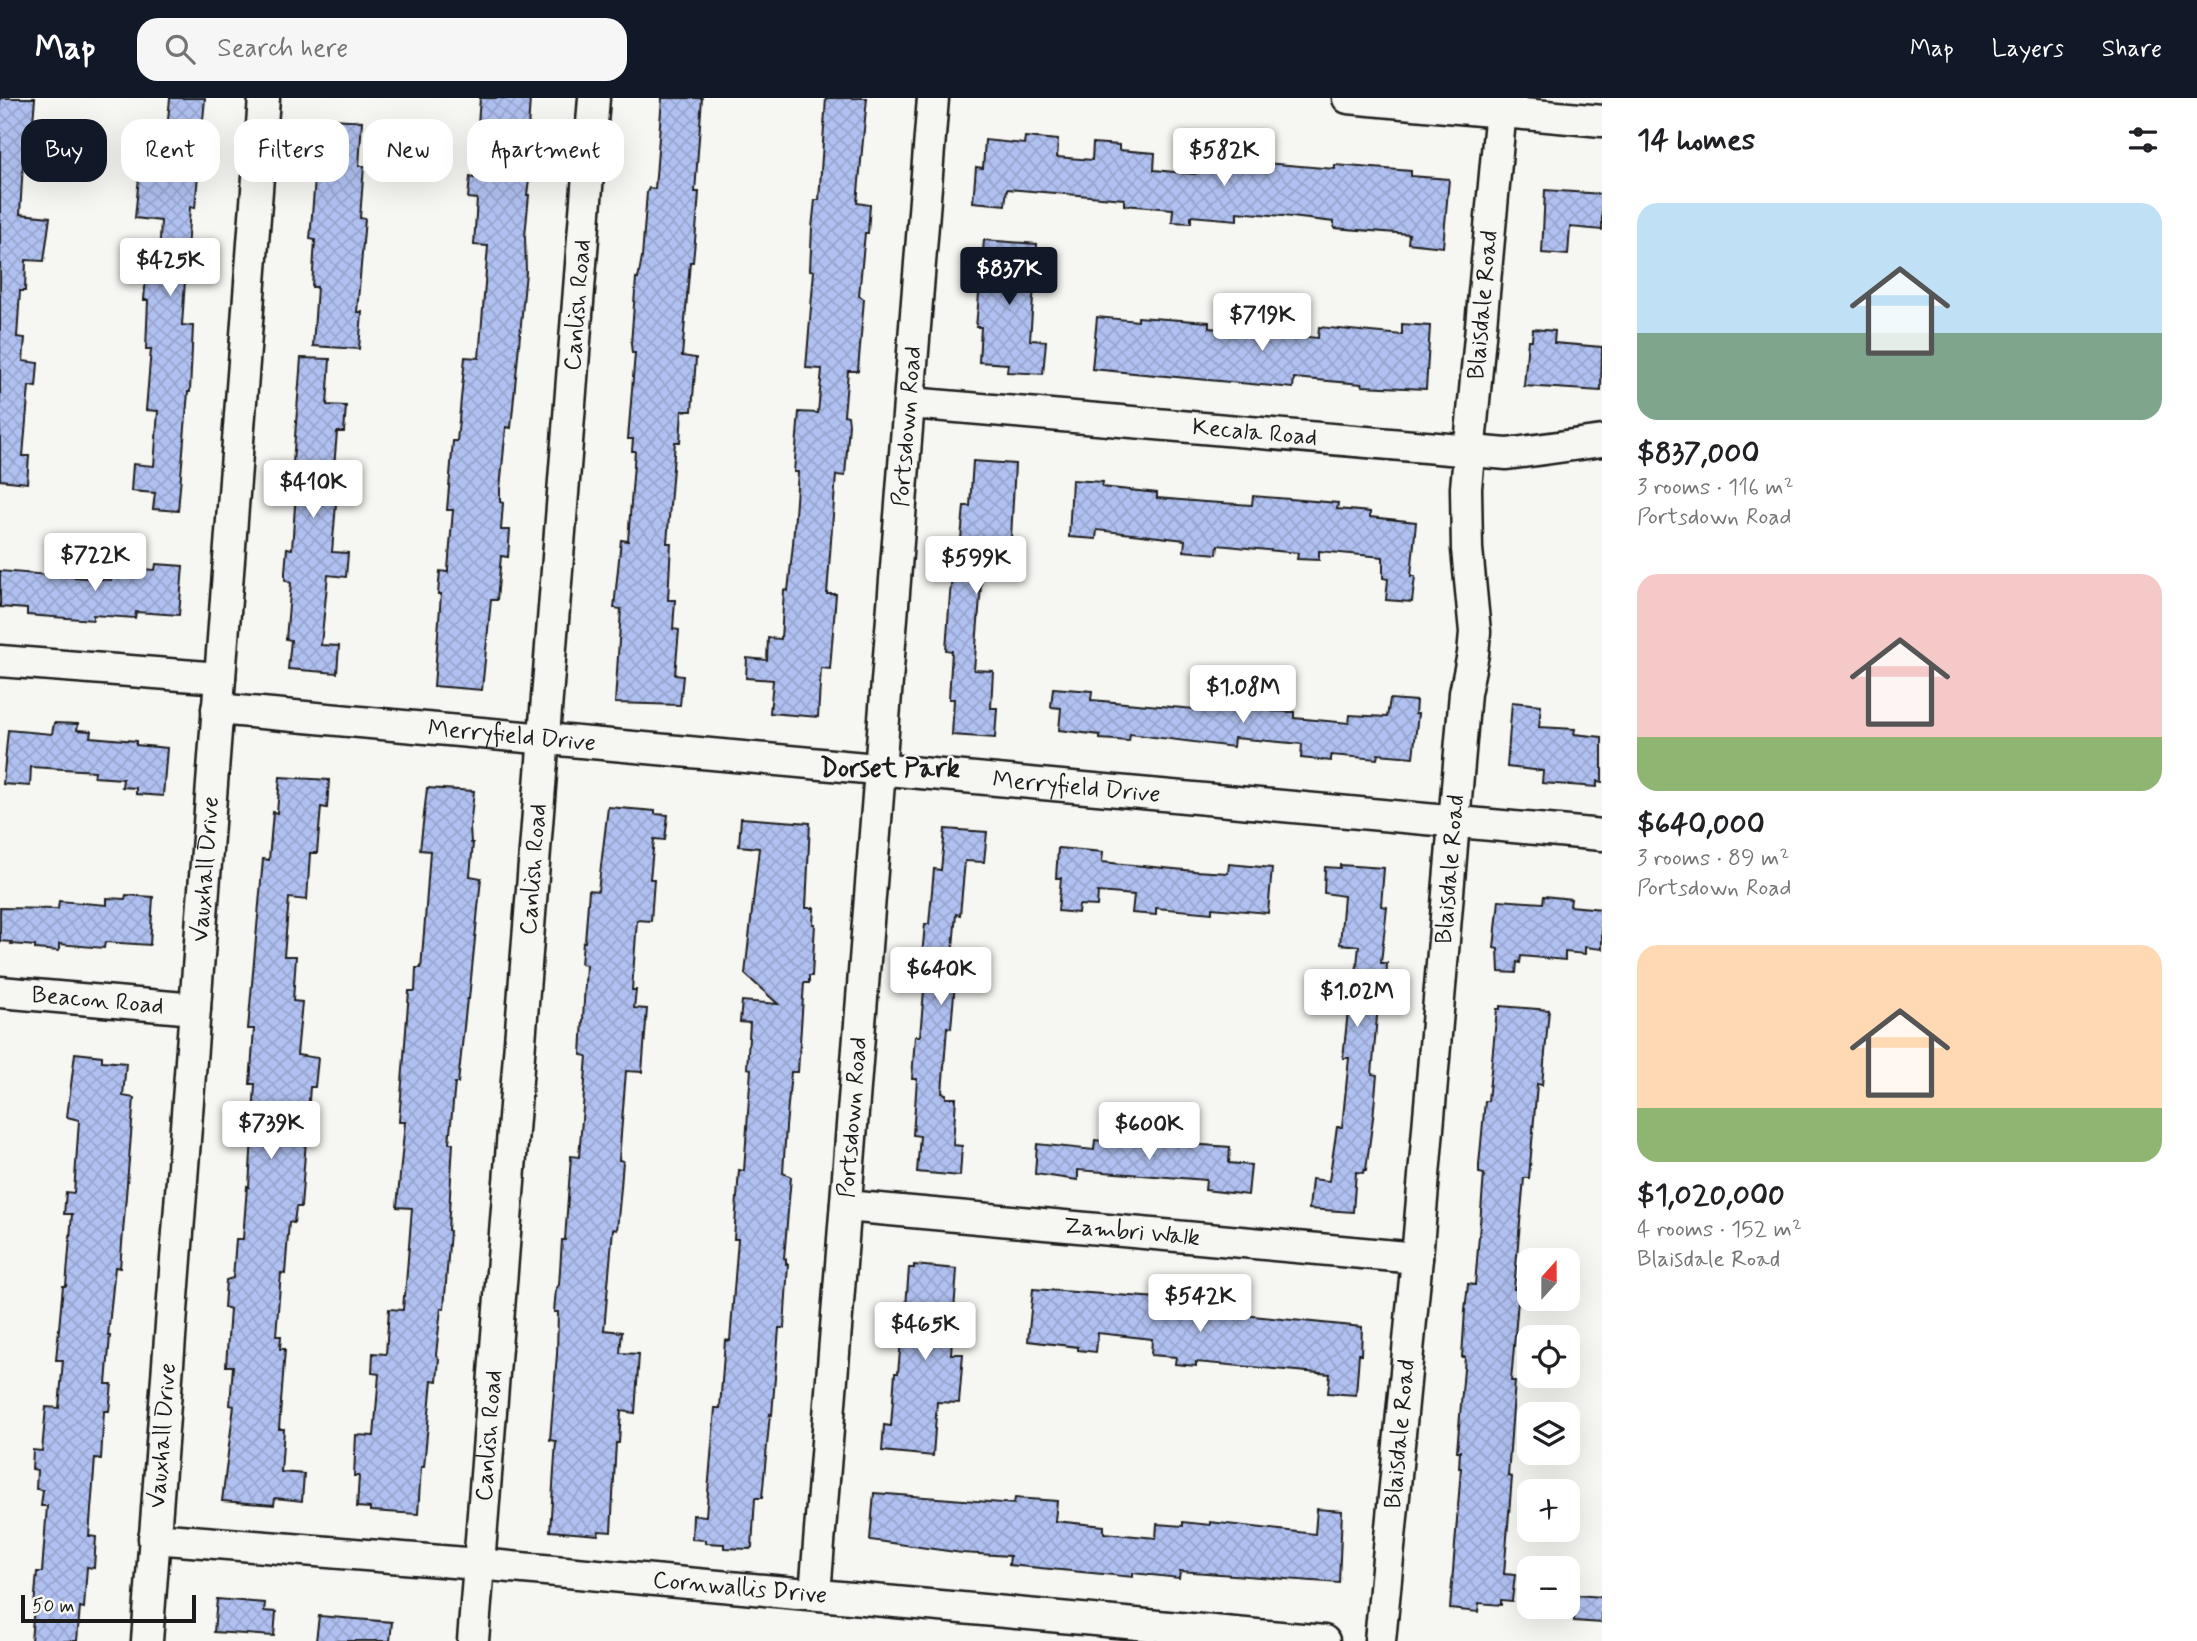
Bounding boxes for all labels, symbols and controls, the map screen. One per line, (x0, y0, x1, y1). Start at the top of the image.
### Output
search box (137, 18, 627, 81)
text: Map (35, 27, 95, 71)
icon: search (161, 30, 199, 68)
text: Search here (217, 32, 348, 66)
text: Map (1910, 34, 1954, 65)
text: Layers (1992, 34, 2064, 65)
text: Share (2102, 34, 2162, 65)
chip: Buy (21, 119, 107, 182)
chip: Rent (121, 119, 220, 182)
chip: Filters (234, 119, 349, 182)
chip: New (363, 119, 453, 182)
chip: Apartment (467, 119, 624, 182)
text: 14 homes (1637, 121, 1755, 160)
icon: filters (2124, 121, 2162, 159)
pin: $582K (1175, 129, 1273, 188)
text: $582K (1189, 136, 1259, 166)
street label: Blaisdale Road (1461, 229, 1505, 381)
pin: $425K (121, 238, 219, 298)
street label: Canlish Road (557, 238, 598, 372)
text: $425K (136, 246, 204, 276)
pin: $837K (960, 248, 1058, 307)
icon: home (1837, 248, 1963, 374)
text: $837K (976, 255, 1042, 285)
pin: $719K (1213, 294, 1311, 353)
text: $719K (1229, 301, 1295, 331)
street label: Portsdown Road (885, 345, 929, 508)
street label: Kecala Road (1191, 412, 1318, 453)
text: $837,000 (1637, 434, 1759, 473)
pin: $410K (264, 460, 362, 520)
text: $410K (280, 468, 346, 498)
text: 3 rooms · 116 m² (1637, 473, 1794, 503)
text: Portsdown Road (1637, 503, 1792, 533)
pin: $722K (46, 533, 144, 593)
pin: $599K (927, 536, 1025, 596)
text: $722K (60, 541, 130, 571)
text: $599K (941, 544, 1011, 574)
icon: home (1837, 619, 1963, 745)
pin: $1.08M (1186, 666, 1300, 725)
text: $1.08M (1206, 673, 1280, 703)
street label: Merryfield Drive (427, 713, 597, 759)
district label: Dorset Park (820, 752, 960, 786)
street label: Merryfield Drive (991, 764, 1162, 810)
street label: Blaisdale Road (1428, 793, 1472, 945)
street label: Vauxhall Drive (185, 795, 226, 943)
street label: Canlish Road (513, 803, 554, 936)
text: $640,000 (1637, 805, 1765, 844)
text: 3 rooms · 89 m² (1637, 844, 1789, 874)
text: Portsdown Road (1637, 874, 1792, 904)
pin: $640K (892, 948, 990, 1007)
text: $640K (906, 955, 976, 985)
pin: $1.02M (1300, 970, 1414, 1029)
text: $1.02M (1320, 977, 1394, 1007)
street label: Beacon Road (30, 979, 165, 1022)
icon: home (1837, 990, 1963, 1116)
street label: Portsdown Road (831, 1036, 874, 1199)
pin: $739K (222, 1102, 320, 1161)
pin: $600K (1100, 1102, 1198, 1162)
text: $739K (238, 1109, 304, 1139)
text: $600K (1115, 1110, 1183, 1140)
text: $1,020,000 (1637, 1176, 1785, 1215)
street label: Zambri Walk (1062, 1210, 1201, 1254)
text: 4 rooms · 152 m² (1637, 1215, 1802, 1245)
text: Blaisdale Road (1637, 1245, 1780, 1275)
north arrow (1517, 1248, 1580, 1311)
map controls (1517, 1248, 1580, 1619)
pin: $542K (1151, 1274, 1249, 1334)
text: $542K (1164, 1282, 1236, 1312)
pin: $465K (876, 1302, 974, 1362)
text: $465K (891, 1310, 959, 1340)
button: locate (1517, 1325, 1580, 1388)
street label: Blaisdale Road (1377, 1358, 1423, 1510)
street label: Vauxhall Drive (142, 1362, 184, 1509)
street label: Canlish Road (469, 1369, 510, 1502)
button: layers (1517, 1402, 1580, 1465)
button: + (1517, 1479, 1580, 1542)
button: − (1517, 1556, 1580, 1619)
street label: Cornwallis Drive (651, 1564, 828, 1611)
scale bar (21, 1592, 196, 1624)
text: 50 m (32, 1594, 75, 1619)

